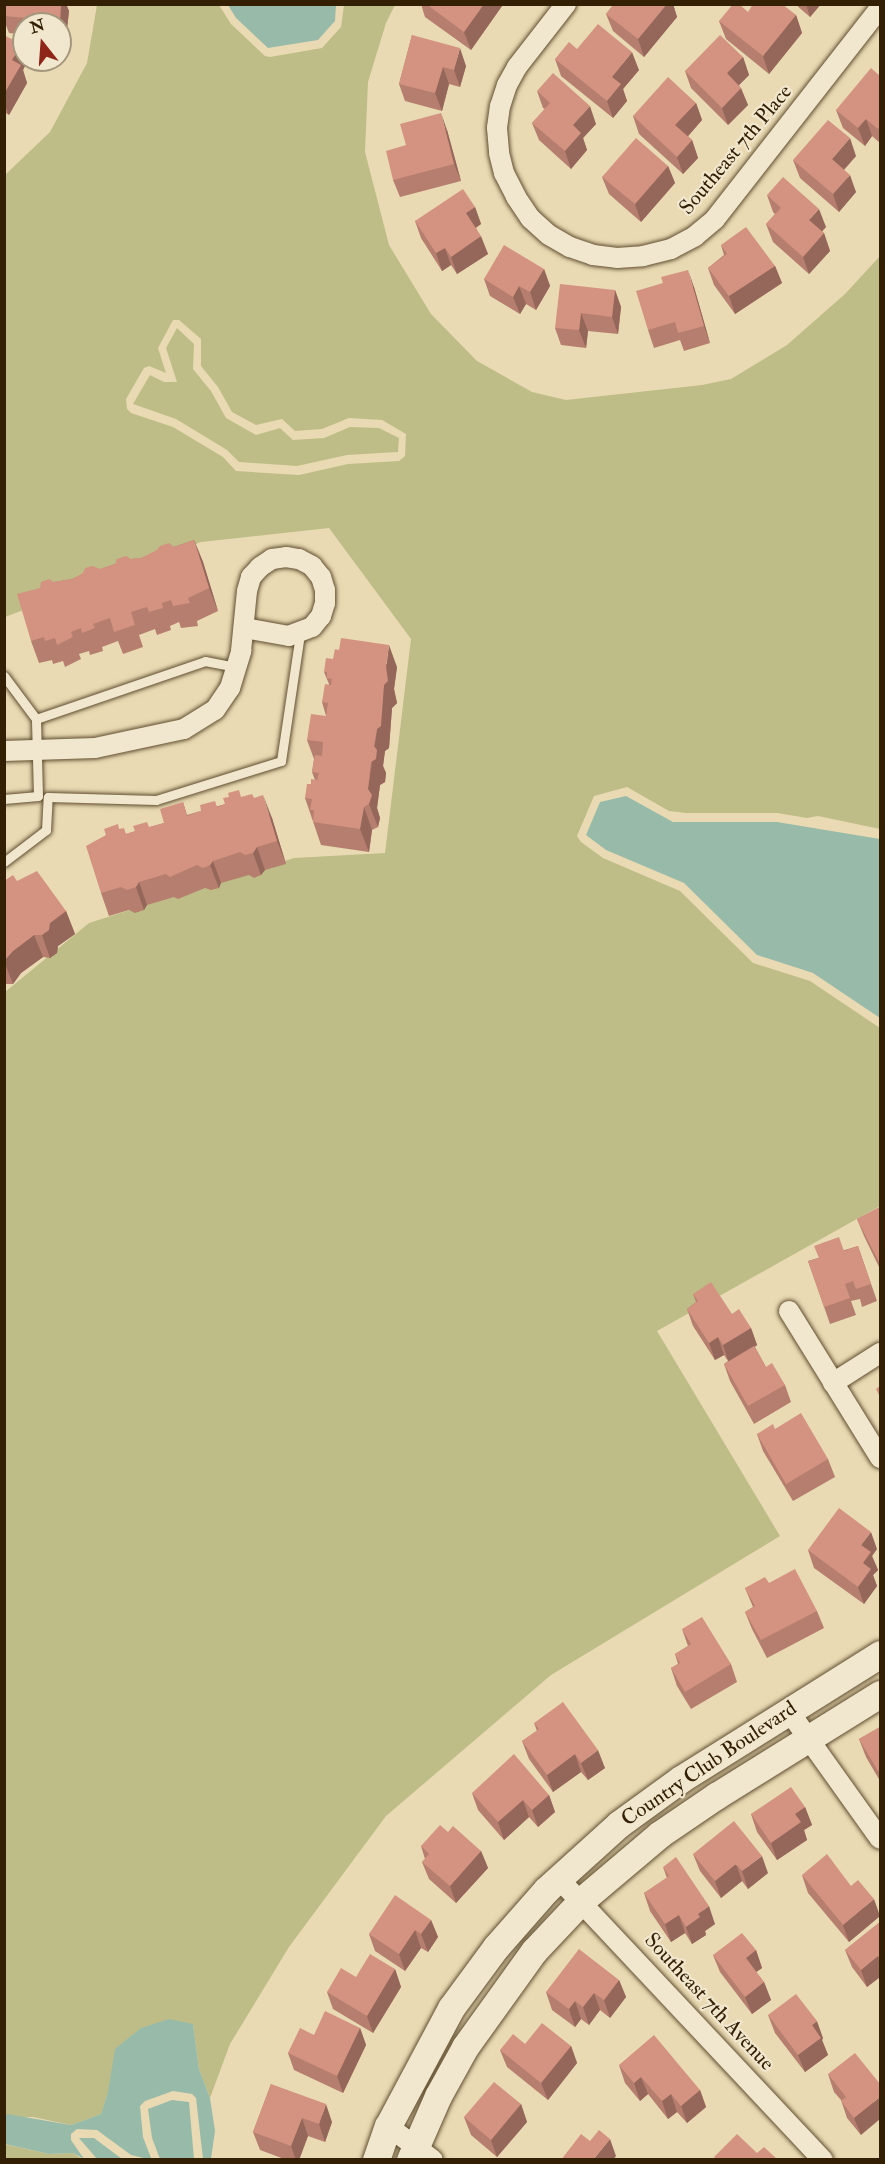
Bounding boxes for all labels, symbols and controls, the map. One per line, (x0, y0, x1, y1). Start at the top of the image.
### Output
north arrow (12, 12, 72, 72)
text: N (28, 15, 47, 38)
street label: Southeast 7th Place (674, 80, 798, 220)
street label: Country Club Boulevard (617, 1696, 801, 1832)
street label: Southeast 7th Avenue (639, 1928, 779, 2076)

